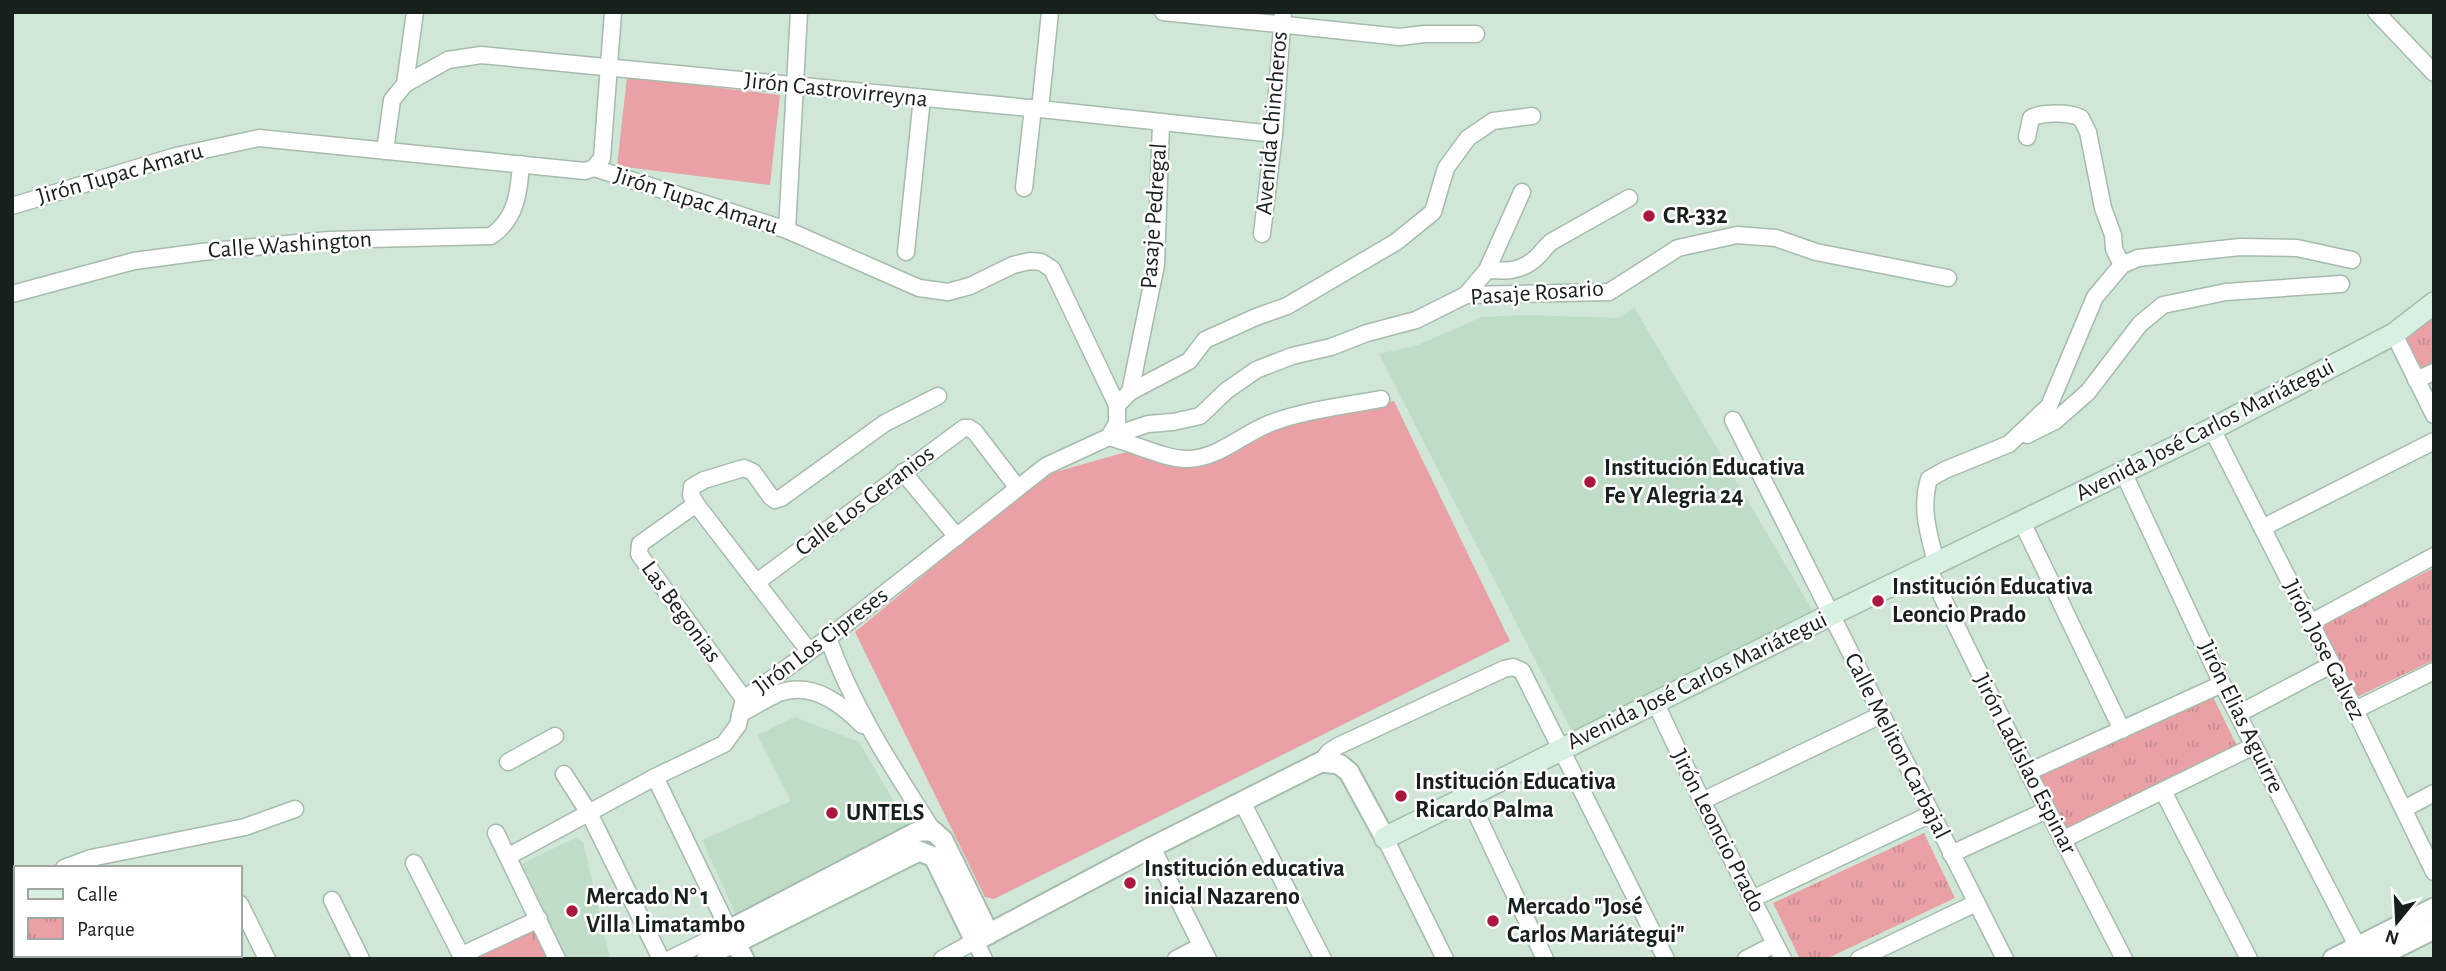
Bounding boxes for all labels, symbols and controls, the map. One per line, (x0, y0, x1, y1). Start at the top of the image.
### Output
street label: Avenida Chincheros (1252, 30, 1292, 216)
street label: Jirón Castrovirreyna (743, 68, 929, 112)
street label: Jirón Tupac Amaru (34, 139, 206, 209)
street label: Pasaje Pedregal (1137, 142, 1171, 290)
street label: Jirón Tupac Amaru (611, 163, 781, 239)
place label: CR-332 (1663, 204, 1728, 228)
marker: CR-332 (1641, 208, 1657, 224)
street label: Calle Washington (207, 227, 373, 263)
street label: Pasaje Rosario (1470, 276, 1604, 310)
street label: Avenida José Carlos Mariátegui (2072, 354, 2338, 506)
street label: Calle Los Geranios (791, 441, 939, 561)
place label: Institución Educativa Fe Y Alegria 24 (1604, 456, 1805, 508)
marker: Institución Educativa Fe Y Alegria 24 (1582, 474, 1598, 490)
street label: Las Begonias (636, 557, 726, 667)
place label: Institución Educativa Leoncio Prado (1892, 575, 2093, 627)
street label: Jirón Jose Galvez (2278, 576, 2370, 724)
street label: Jirón Los Cipreses (749, 583, 893, 699)
marker: Institución Educativa Leoncio Prado (1870, 593, 1886, 609)
street label: Avenida José Carlos Mariátegui (1563, 607, 1831, 755)
street label: Jirón Elias Aguirre (2194, 637, 2288, 797)
street label: Calle Meliton Carbajal (1840, 649, 1954, 843)
street label: Jirón Ladislao Espinar (1969, 670, 2081, 858)
street label: Jirón Leoncio Prado (1667, 746, 1769, 916)
place label: Institución Educativa Ricardo Palma (1415, 770, 1616, 822)
marker: Institución Educativa Ricardo Palma (1393, 788, 1409, 804)
place label: UNTELS (846, 801, 924, 825)
marker: UNTELS (824, 805, 840, 821)
place label: Institución educativa inicial Nazareno (1144, 857, 1345, 909)
legend (14, 866, 242, 957)
marker: Institución educativa inicial Nazareno (1122, 875, 1138, 891)
text: Calle (77, 884, 118, 905)
place label: Mercado N° 1 Villa Limatambo (586, 885, 745, 937)
north arrow (2362, 887, 2432, 957)
place label: Mercado "José Carlos Mariátegui" (1507, 895, 1685, 947)
marker: Mercado N° 1 Villa Limatambo (564, 903, 580, 919)
marker: Mercado "José Carlos Mariátegui" (1485, 913, 1501, 929)
text: Parque (77, 919, 135, 940)
text: N (2383, 926, 2401, 948)

